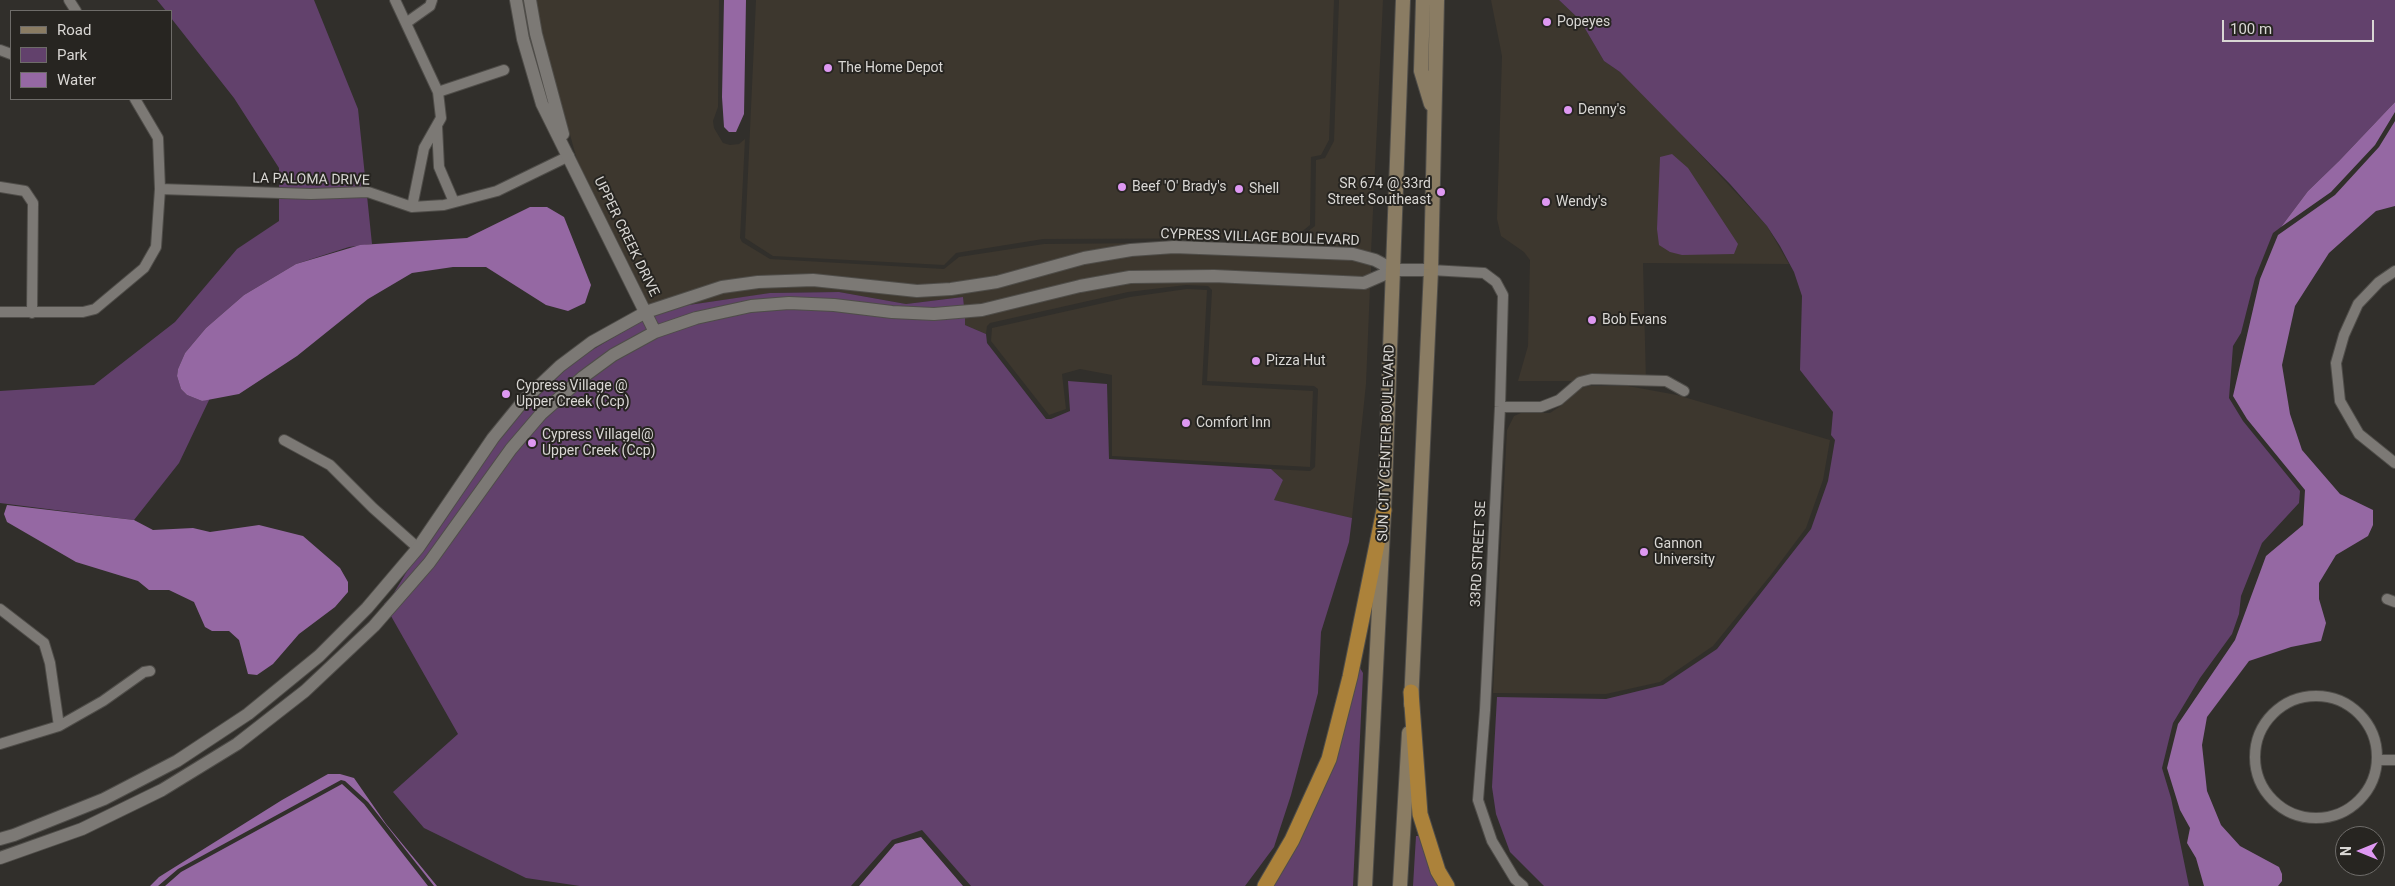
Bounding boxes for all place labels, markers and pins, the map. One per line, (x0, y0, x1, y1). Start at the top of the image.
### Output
place label: Popeyes (1557, 14, 1610, 30)
marker: Popeyes (1541, 16, 1553, 28)
place label: The Home Depot (838, 60, 943, 76)
marker: The Home Depot (822, 62, 834, 74)
place label: Denny's (1578, 102, 1626, 118)
marker: Denny's (1562, 104, 1574, 116)
place label: SR 674 @ 33rd Street Southeast (1327, 176, 1431, 208)
place label: Beef 'O' Brady's (1132, 179, 1226, 195)
marker: Beef 'O' Brady's (1116, 181, 1128, 193)
place label: Shell (1249, 181, 1279, 197)
marker: Shell (1233, 183, 1245, 195)
marker: SR 674 @ 33rd Street Southeast (1435, 186, 1447, 198)
place label: Wendy's (1556, 194, 1607, 210)
marker: Wendy's (1540, 196, 1552, 208)
place label: Bob Evans (1602, 312, 1667, 328)
marker: Bob Evans (1586, 314, 1598, 326)
place label: Pizza Hut (1266, 353, 1325, 369)
marker: Pizza Hut (1250, 355, 1262, 367)
place label: Cypress Village @ Upper Creek (Ccp) (516, 378, 630, 411)
marker: Cypress Village @ Upper Creek (Ccp) (500, 388, 512, 400)
place label: Comfort Inn (1196, 415, 1271, 431)
marker: Comfort Inn (1180, 417, 1192, 429)
place label: Cypress Villagel@ Upper Creek (Ccp) (542, 427, 656, 460)
marker: Cypress Villagel@ Upper Creek (Ccp) (526, 437, 538, 449)
place label: Gannon University (1654, 536, 1715, 568)
marker: Gannon University (1638, 546, 1650, 558)

